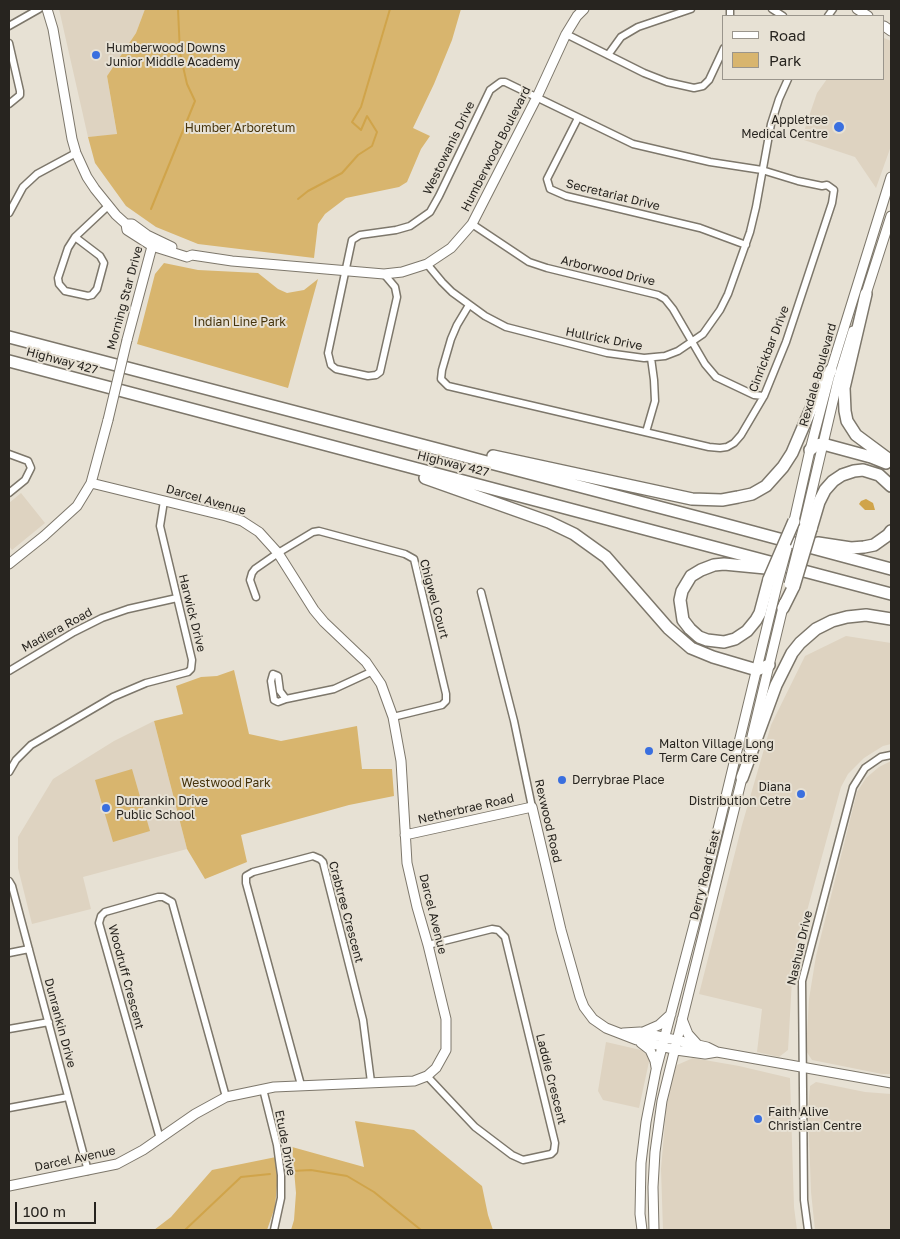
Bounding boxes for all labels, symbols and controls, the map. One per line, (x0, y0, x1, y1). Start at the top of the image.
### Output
legend (722, 15, 885, 80)
text: Road (769, 26, 806, 44)
place label: Humberwood Downs Junior Middle Academy (106, 41, 240, 69)
marker: Humberwood Downs Junior Middle Academy (90, 49, 102, 61)
text: Park (769, 51, 801, 69)
street label: Humberwood Boulevard (458, 84, 534, 214)
street label: Westowanis Drive (420, 99, 478, 197)
place label: Appletree Medical Centre (741, 113, 828, 141)
marker: Appletree Medical Centre (832, 120, 846, 134)
park label: Humber Arboretum (185, 121, 295, 135)
street label: Secretariat Drive (565, 176, 661, 214)
street label: Morning Star Drive (104, 244, 146, 352)
street label: Arborwood Drive (559, 253, 657, 289)
street label: Cinrickbar Drive (746, 304, 792, 394)
park label: Indian Line Park (194, 315, 286, 329)
street label: Rexdale Boulevard (796, 322, 840, 428)
street label: Hullrick Drive (564, 324, 644, 354)
street label: Highway 427 (25, 345, 99, 377)
street label: Highway 427 (416, 448, 490, 480)
street label: Darcel Avenue (164, 482, 248, 518)
street label: Chigwel Court (416, 558, 452, 640)
street label: Harwick Drive (175, 573, 209, 653)
street label: Madiera Road (19, 605, 95, 655)
place label: Malton Village Long Term Care Centre (659, 737, 774, 765)
marker: Malton Village Long Term Care Centre (643, 745, 655, 757)
place label: Derrybrae Place (572, 773, 664, 787)
marker: Derrybrae Place (556, 774, 568, 786)
park label: Westwood Park (181, 776, 271, 790)
street label: Rexwood Road (531, 778, 565, 864)
place label: Diana Distribution Cetre (689, 780, 791, 808)
marker: Diana Distribution Cetre (795, 788, 807, 800)
street label: Netherbrae Road (417, 791, 515, 827)
place label: Dunrankin Drive Public School (116, 794, 208, 822)
marker: Dunrankin Drive Public School (100, 802, 112, 814)
street label: Derry Road East (687, 828, 723, 922)
street label: Crabtree Crescent (325, 860, 367, 964)
street label: Darcel Avenue (416, 872, 450, 956)
street label: Nashua Drive (784, 909, 816, 987)
street label: Woodruff Crescent (105, 923, 147, 1031)
street label: Dunrankin Drive (41, 977, 79, 1069)
street label: Laddie Crescent (533, 1032, 569, 1126)
place label: Faith Alive Christian Centre (768, 1105, 862, 1133)
street label: Etude Drive (272, 1109, 298, 1177)
marker: Faith Alive Christian Centre (752, 1113, 764, 1125)
street label: Darcel Avenue (33, 1143, 117, 1175)
scale bar (18, 1192, 99, 1224)
text: 100 m (23, 1202, 66, 1220)

